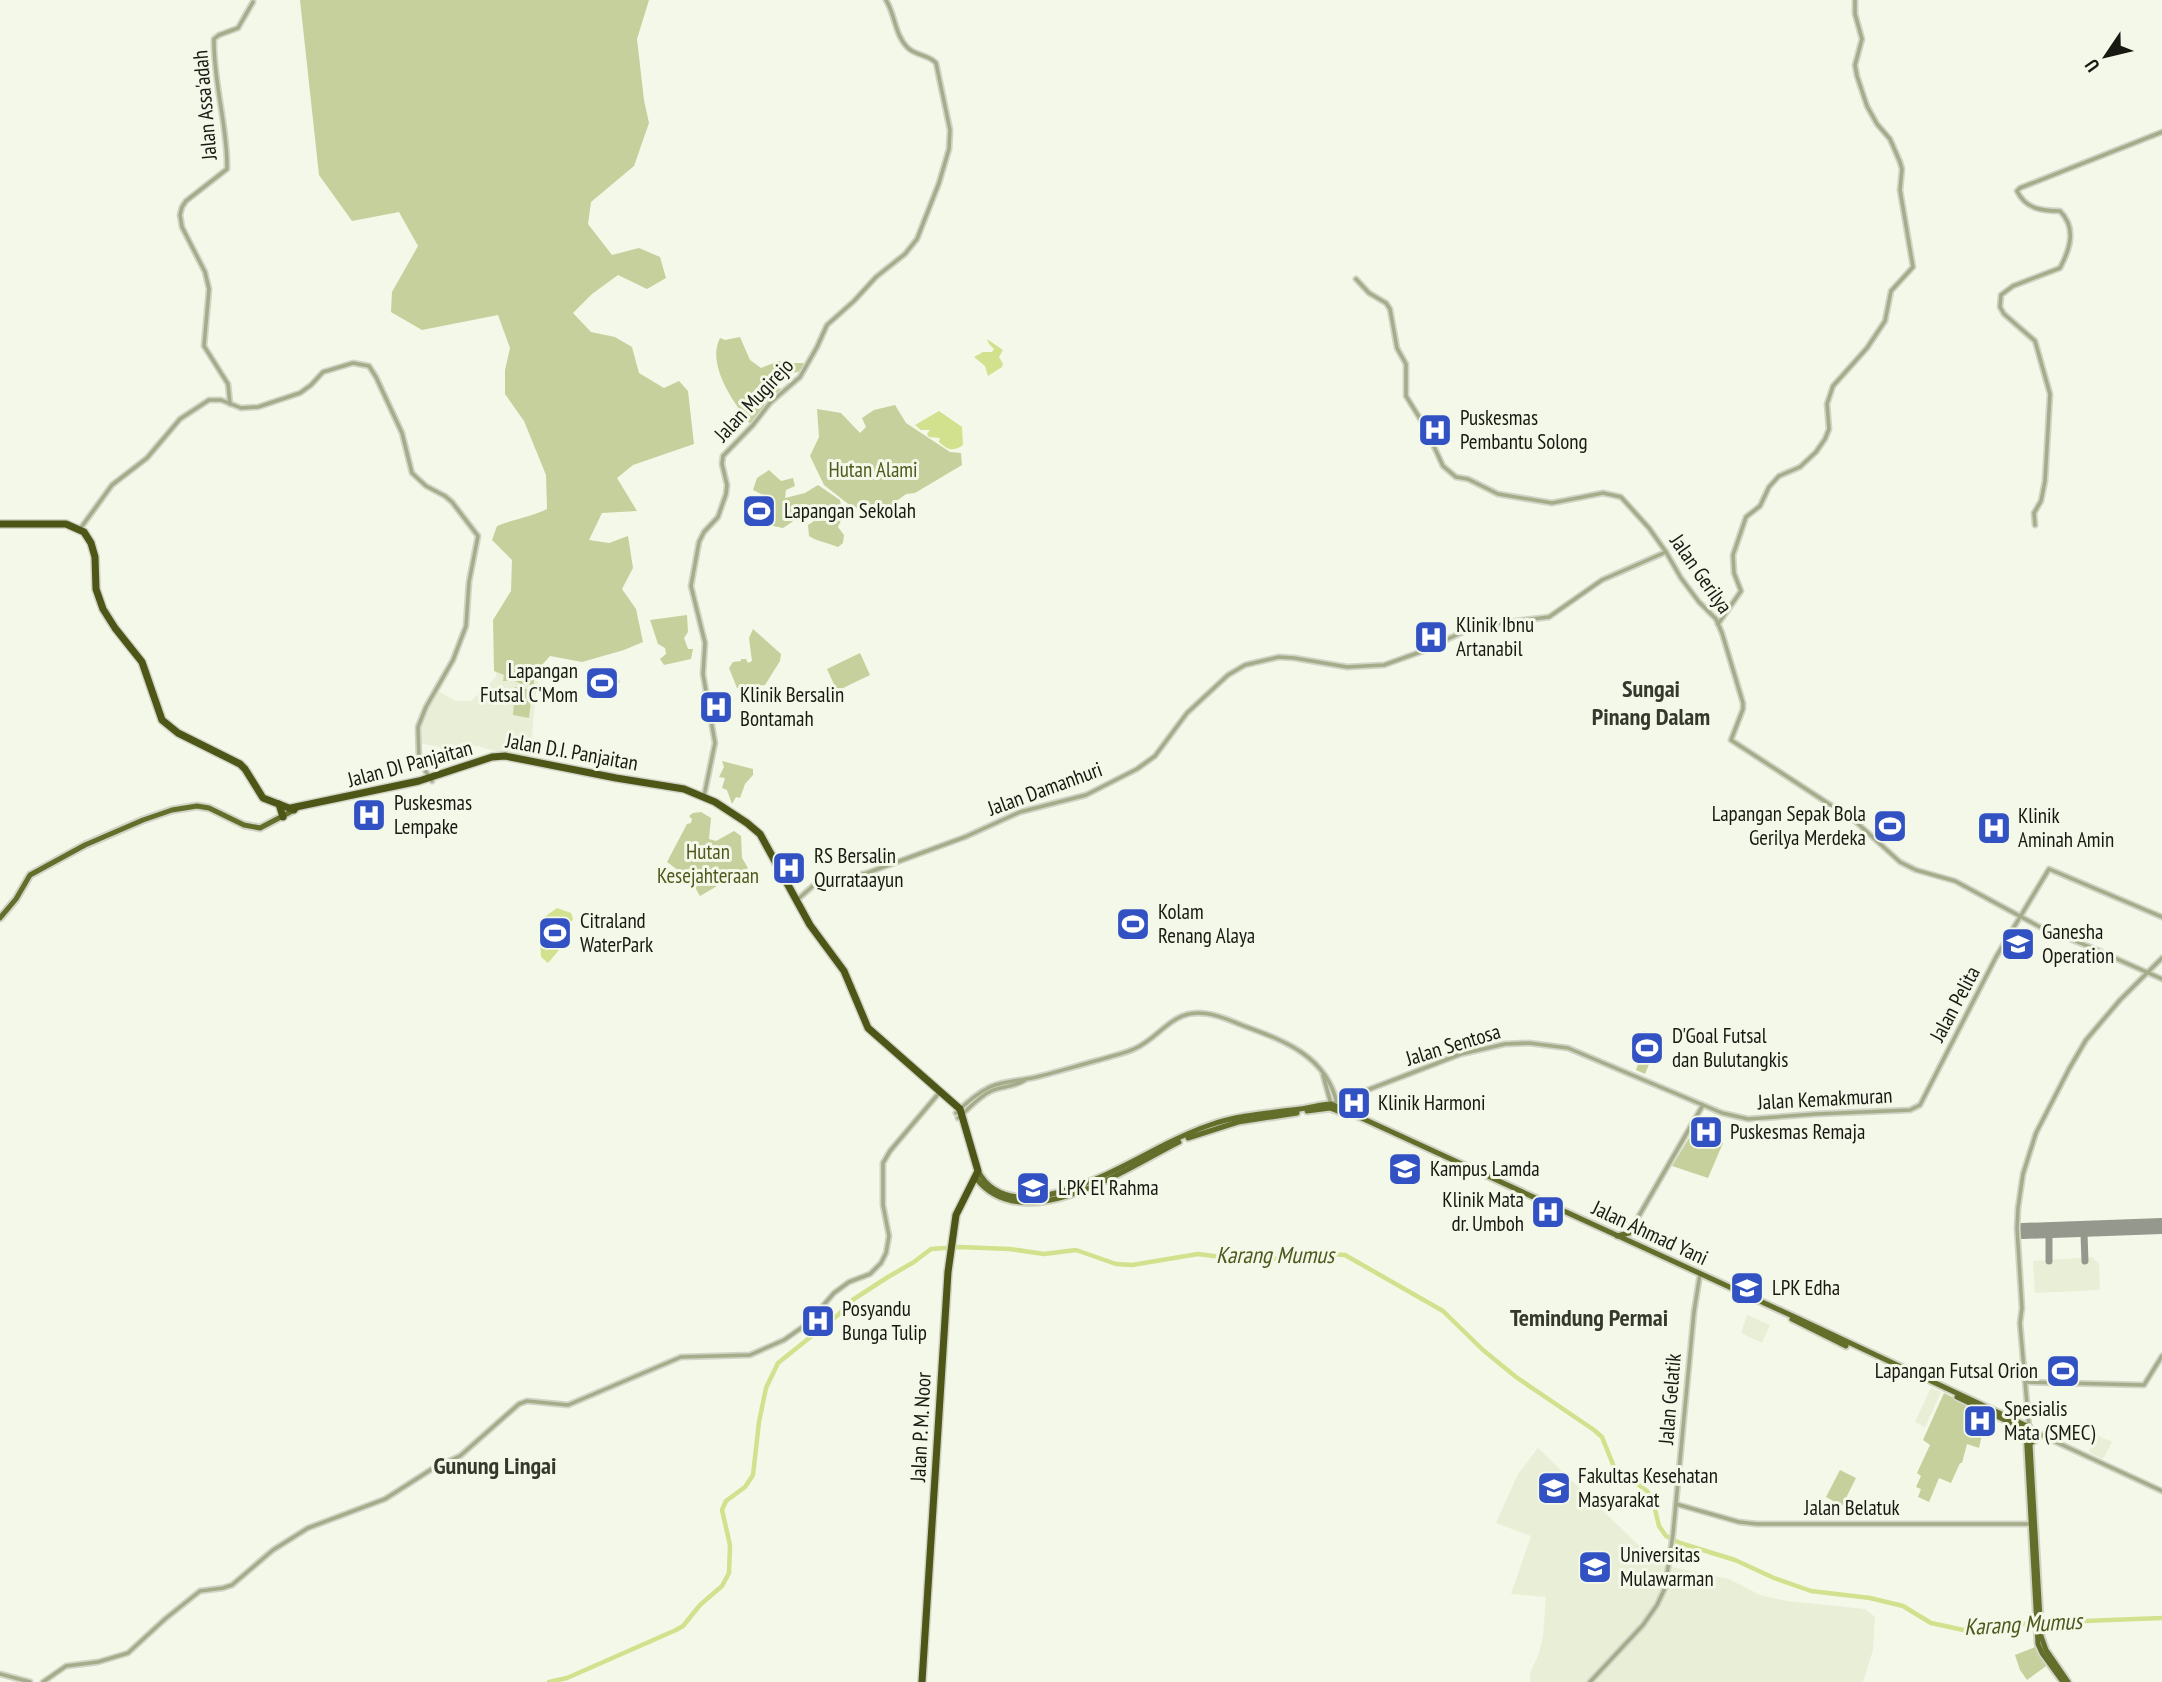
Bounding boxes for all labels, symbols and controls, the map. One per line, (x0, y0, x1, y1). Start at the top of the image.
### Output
north arrow (2071, 21, 2141, 91)
street label: Jalan Assa'adah (186, 49, 223, 162)
text: U (2079, 55, 2105, 77)
street label: Jalan Mugirejo (707, 352, 799, 448)
place label: Puskesmas Pembantu Solong (1460, 404, 1588, 455)
hospital icon: Puskesmas Pembantu Solong (1416, 411, 1454, 449)
park label: Hutan Alami (828, 456, 918, 483)
sports icon: Lapangan Sekolah (740, 492, 778, 530)
place label: Lapangan Sekolah (784, 497, 916, 524)
street label: Jalan Gerilya (1664, 528, 1739, 619)
place label: Klinik Ibnu Artanabil (1456, 611, 1534, 662)
hospital icon: Klinik Ibnu Artanabil (1412, 618, 1450, 656)
place label: Lapangan Futsal C'Mom (480, 657, 578, 708)
sports icon: Lapangan Futsal C'Mom (583, 664, 621, 702)
district label: Sungai Pinang Dalam (1592, 673, 1710, 732)
place label: Klinik Bersalin Bontamah (740, 681, 844, 732)
hospital icon: Klinik Bersalin Bontamah (697, 688, 735, 726)
street label: Jalan D.I. Panjaitan (503, 726, 640, 776)
street label: Jalan DI Panjaitan (344, 734, 475, 793)
street label: Jalan Damanhuri (983, 755, 1106, 822)
place label: Puskesmas Lempake (394, 789, 472, 840)
hospital icon: Puskesmas Lempake (350, 796, 388, 834)
place label: Lapangan Sepak Bola Gerilya Merdeka (1712, 800, 1866, 851)
place label: Klinik Aminah Amin (2018, 802, 2114, 853)
sports icon: Lapangan Sepak Bola Gerilya Merdeka (1871, 807, 1909, 845)
hospital icon: Klinik Aminah Amin (1975, 809, 2013, 847)
park label: Hutan Kesejahteraan (657, 838, 759, 889)
place label: RS Bersalin Qurrataayun (814, 842, 903, 893)
hospital icon: RS Bersalin Qurrataayun (770, 849, 808, 887)
place label: Kolam Renang Alaya (1158, 898, 1255, 949)
sports icon: Kolam Renang Alaya (1114, 905, 1152, 943)
place label: Citraland WaterPark (580, 907, 653, 958)
sports icon: Citraland WaterPark (536, 914, 574, 952)
place label: Ganesha Operation (2042, 918, 2114, 969)
school or university icon: Ganesha Operation (1999, 925, 2037, 963)
street label: Jalan Pelita (1923, 961, 1986, 1047)
street label: Jalan Sentosa (1401, 1017, 1503, 1072)
place label: D'Goal Futsal dan Bulutangkis (1672, 1022, 1788, 1073)
sports icon: D'Goal Futsal dan Bulutangkis (1628, 1029, 1666, 1067)
street label: Jalan Kemakmuran (1756, 1081, 1893, 1116)
hospital icon: Klinik Harmoni (1335, 1084, 1373, 1122)
place label: Klinik Harmoni (1378, 1089, 1486, 1116)
hospital icon: Puskesmas Remaja (1687, 1113, 1725, 1151)
place label: Puskesmas Remaja (1730, 1118, 1865, 1145)
school or university icon: Kampus Lamda (1386, 1150, 1424, 1188)
place label: Kampus Lamda (1430, 1155, 1540, 1182)
school or university icon: LPK El Rahma (1014, 1169, 1052, 1207)
place label: LPK El Rahma (1058, 1174, 1159, 1201)
place label: Klinik Mata dr. Umboh (1442, 1186, 1524, 1237)
hospital icon: Klinik Mata dr. Umboh (1529, 1193, 1567, 1231)
street label: Jalan Ahmad Yani (1587, 1194, 1712, 1271)
water label: Karang Mumus (1216, 1240, 1336, 1269)
school or university icon: LPK Edha (1728, 1269, 1766, 1307)
place label: LPK Edha (1772, 1274, 1840, 1301)
place label: Posyandu Bunga Tulip (842, 1295, 927, 1346)
hospital icon: Posyandu Bunga Tulip (799, 1302, 837, 1340)
district label: Temindung Permai (1510, 1302, 1668, 1333)
street label: Jalan Gelatik (1652, 1352, 1687, 1447)
sports icon: Lapangan Futsal Orion (2044, 1352, 2082, 1390)
place label: Lapangan Futsal Orion (1875, 1357, 2038, 1384)
street label: Jalan P. M. Noor (904, 1371, 937, 1484)
place label: Spesialis Mata (SMEC) (2004, 1395, 2095, 1446)
hospital icon: Spesialis Mata (SMEC) (1961, 1402, 1999, 1440)
district label: Gunung Lingai (434, 1450, 556, 1481)
place label: Fakultas Kesehatan Masyarakat (1578, 1462, 1718, 1513)
school or university icon: Fakultas Kesehatan Masyarakat (1535, 1469, 1573, 1507)
street label: Jalan Belatuk (1803, 1494, 1900, 1521)
place label: Universitas Mulawarman (1620, 1541, 1714, 1592)
school or university icon: Universitas Mulawarman (1576, 1548, 1614, 1586)
water label: Karang Mumus (1963, 1606, 2085, 1641)

